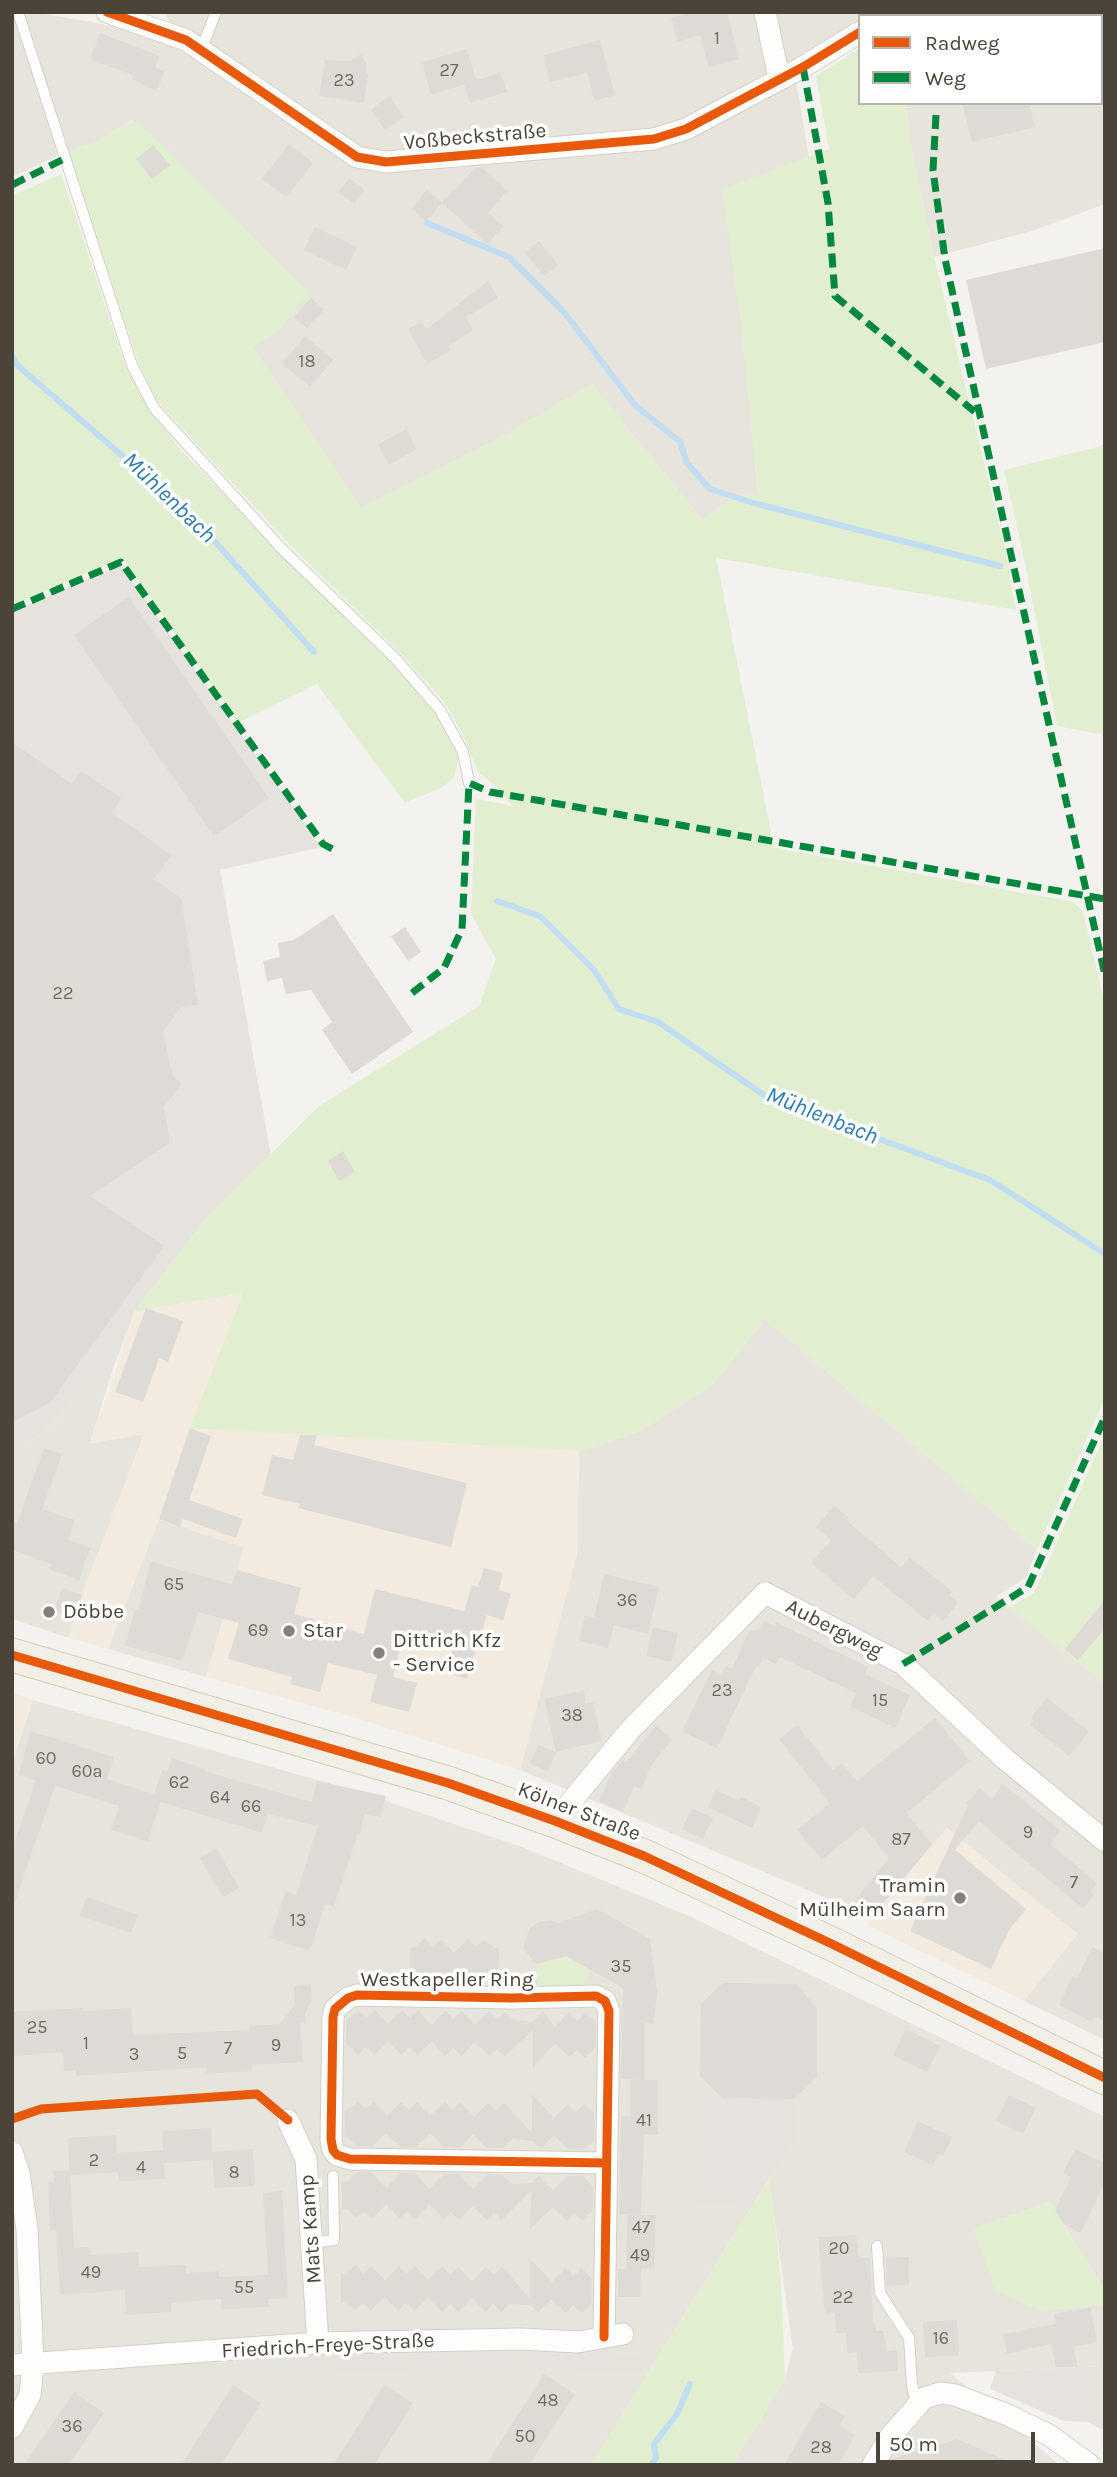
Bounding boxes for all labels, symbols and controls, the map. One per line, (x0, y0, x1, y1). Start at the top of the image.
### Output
legend (858, 14, 1103, 105)
house number: 1 (714, 28, 720, 50)
text: Radweg (925, 31, 1000, 55)
house number: 27 (440, 60, 458, 82)
text: Weg (925, 66, 966, 90)
house number: 23 (333, 70, 355, 92)
street label: Voßbeckstraße (403, 118, 547, 156)
house number: 18 (298, 351, 316, 373)
water label: Mühlenbach (117, 447, 221, 549)
house number: 22 (53, 983, 73, 1005)
water label: Mühlenbach (762, 1081, 882, 1151)
house number: 65 (164, 1574, 184, 1596)
house number: 36 (617, 1590, 637, 1612)
street label: Aubergweg (782, 1594, 886, 1664)
place label: Döbbe (63, 1599, 124, 1625)
marker: Döbbe (41, 1604, 57, 1620)
place label: Star (303, 1618, 343, 1644)
house number: 69 (248, 1620, 268, 1642)
marker: Star (281, 1623, 297, 1639)
place label: Dittrich Kfz - Service (393, 1628, 501, 1678)
marker: Dittrich Kfz - Service (371, 1645, 387, 1661)
house number: 23 (711, 1680, 733, 1702)
house number: 15 (872, 1690, 888, 1712)
house number: 38 (561, 1705, 583, 1727)
house number: 60 (36, 1748, 56, 1770)
house number: 60a (72, 1761, 102, 1783)
house number: 62 (169, 1772, 189, 1794)
street label: Kölner Straße (514, 1777, 644, 1847)
house number: 64 (210, 1787, 230, 1809)
house number: 66 (241, 1796, 261, 1818)
house number: 9 (1023, 1822, 1033, 1844)
house number: 87 (891, 1829, 911, 1851)
house number: 7 (1070, 1872, 1078, 1894)
place label: Tramin Mülheim Saarn (799, 1873, 946, 1923)
marker: Tramin Mülheim Saarn (952, 1890, 968, 1906)
house number: 13 (290, 1910, 306, 1932)
house number: 35 (611, 1956, 631, 1978)
street label: Westkapeller Ring (360, 1967, 534, 1993)
house number: 25 (27, 2017, 47, 2039)
house number: 1 (83, 2033, 89, 2055)
house number: 9 (271, 2035, 281, 2057)
house number: 7 (224, 2038, 232, 2060)
house number: 5 (177, 2043, 187, 2065)
house number: 3 (129, 2044, 139, 2066)
house number: 41 (636, 2110, 652, 2132)
house number: 2 (89, 2150, 99, 2172)
house number: 4 (136, 2157, 146, 2179)
house number: 8 (228, 2162, 240, 2184)
street label: Mats Kamp (295, 2174, 327, 2284)
house number: 47 (632, 2217, 650, 2239)
house number: 20 (828, 2238, 850, 2260)
house number: 49 (630, 2245, 650, 2267)
house number: 49 (81, 2262, 101, 2284)
house number: 55 (234, 2277, 254, 2299)
house number: 22 (833, 2287, 853, 2309)
street label: Friedrich-Freye-Straße (221, 2328, 435, 2364)
house number: 16 (933, 2328, 949, 2350)
house number: 48 (537, 2390, 559, 2412)
house number: 36 (62, 2416, 82, 2438)
scale bar (879, 2418, 1038, 2462)
house number: 50 (515, 2426, 535, 2448)
text: 50 m (889, 2432, 938, 2456)
house number: 28 (810, 2437, 832, 2459)

